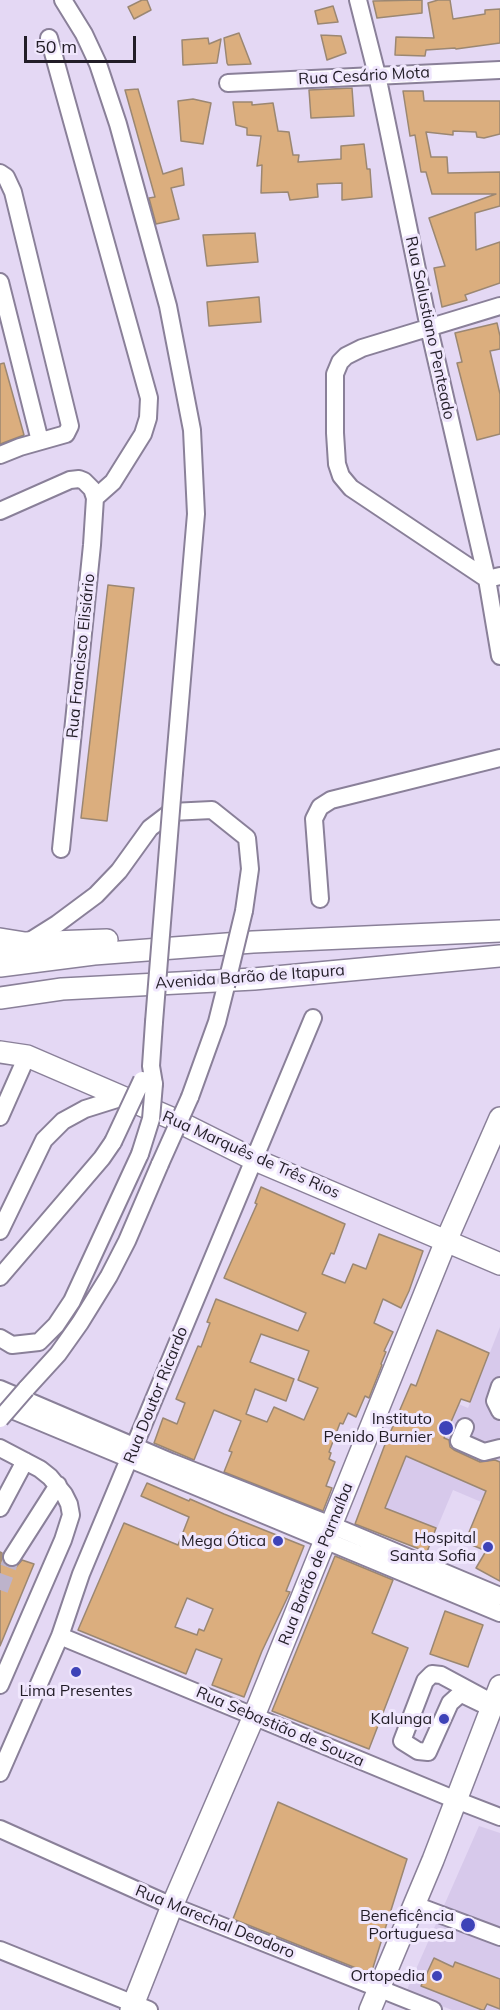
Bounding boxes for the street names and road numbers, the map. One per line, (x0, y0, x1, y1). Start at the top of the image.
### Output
street label: Rua Cesário Mota (298, 63, 430, 89)
street label: Rua Salustiano Penteado (401, 235, 459, 421)
street label: Rua Francisco Elisiário (63, 573, 99, 739)
street label: Avenida Barão de Itapura (154, 961, 346, 993)
street label: Rua Marquês de Três Rios (159, 1107, 343, 1203)
street label: Rua Doutor Ricardo (120, 1324, 192, 1466)
street label: Rua Barão de Parnaíba (275, 1480, 357, 1648)
street label: Rua Sebastião de Souza (193, 1683, 367, 1771)
street label: Rua Marechal Deodoro (133, 1881, 297, 1963)

